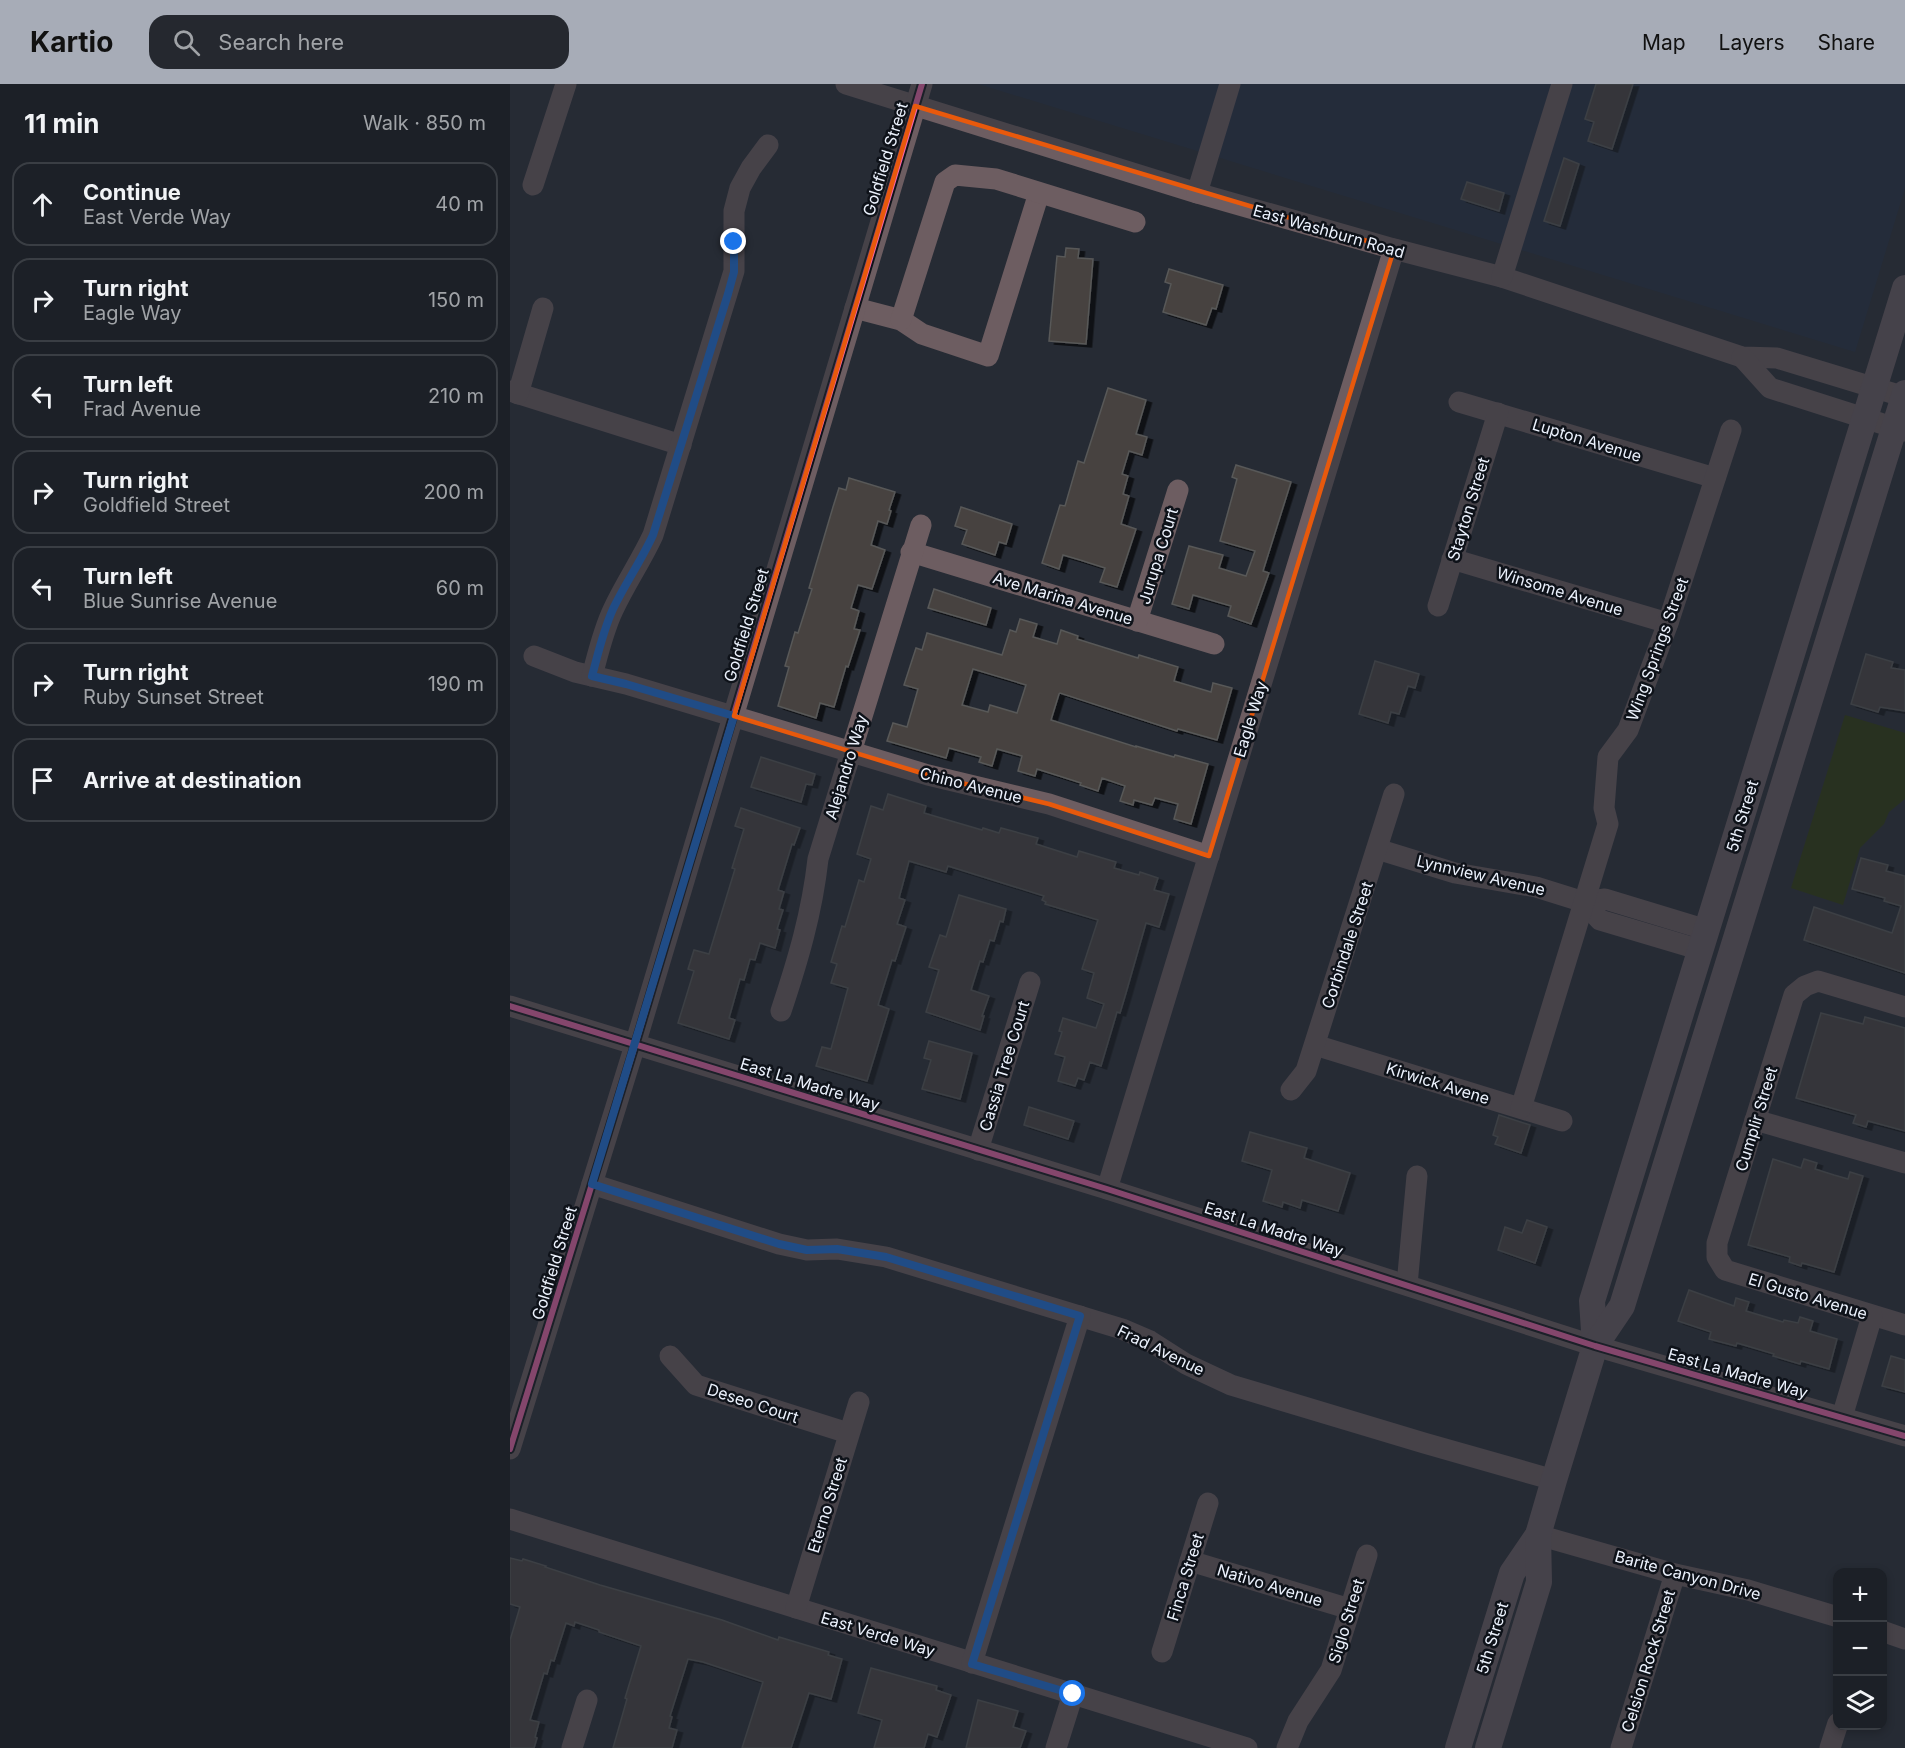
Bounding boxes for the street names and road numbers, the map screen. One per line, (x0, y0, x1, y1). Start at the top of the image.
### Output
street label: Goldfield Street (858, 100, 912, 218)
street label: East Washburn Road (1251, 200, 1407, 262)
street label: Lupton Avenue (1530, 414, 1644, 466)
street label: Stayton Street (1443, 455, 1493, 563)
street label: Jurupa Court (1134, 505, 1182, 607)
street label: Winsome Avenue (1494, 562, 1626, 620)
street label: Goldfield Street (719, 566, 773, 684)
street label: Ave Marina Avenue (991, 567, 1135, 629)
street label: Wing Springs Street (1622, 575, 1692, 723)
street label: Eagle Way (1229, 678, 1271, 760)
street label: Alejandro Way (821, 712, 871, 822)
street label: Chino Avenue (918, 763, 1024, 807)
street label: 5th Street (1722, 778, 1762, 854)
street label: Lynnview Avenue (1415, 850, 1547, 900)
street label: Corbindale Street (1317, 879, 1377, 1011)
street label: Cassia Tree Court (975, 998, 1033, 1134)
street label: East La Madre Way (738, 1053, 882, 1115)
street label: Kirwick Avene (1384, 1058, 1492, 1108)
street label: Cumplir Street (1731, 1064, 1781, 1174)
street label: East La Madre Way (1202, 1197, 1346, 1261)
street label: Goldfield Street (527, 1204, 581, 1322)
street label: El Gusto Avenue (1746, 1268, 1870, 1324)
street label: Frad Avenue (1114, 1320, 1208, 1380)
street label: East La Madre Way (1666, 1343, 1810, 1403)
street label: Deseo Court (705, 1379, 801, 1427)
street label: Eterno Street (803, 1455, 851, 1555)
street label: Finca Street (1162, 1531, 1208, 1623)
street label: Barite Canyon Drive (1613, 1546, 1763, 1604)
street label: Nativo Avenue (1215, 1559, 1325, 1611)
street label: Siglo Street (1324, 1576, 1368, 1666)
street label: Celsion Rock Street (1617, 1587, 1679, 1735)
street label: 5th Street (1472, 1600, 1512, 1676)
street label: East Verde Way (818, 1607, 938, 1661)

